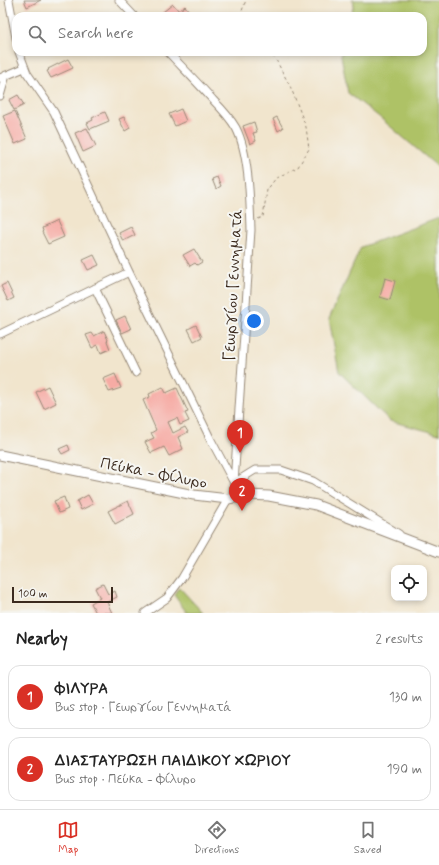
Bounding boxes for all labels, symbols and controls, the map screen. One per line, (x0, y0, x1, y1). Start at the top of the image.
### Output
search box (12, 12, 427, 56)
icon: search (26, 23, 48, 45)
text: Search here (58, 24, 134, 44)
street label: Γεωργίου Γεννηματά (219, 209, 248, 362)
your location (244, 311, 264, 331)
pin: 1 (227, 420, 253, 453)
street label: Πεύκα - Φίλυρο (99, 453, 209, 494)
pin: 2 (229, 478, 255, 511)
map controls (391, 565, 427, 601)
button: locate (391, 565, 427, 601)
scale bar (12, 585, 113, 604)
text: 100 m (18, 587, 48, 601)
text: Nearby (16, 628, 68, 650)
text: 2 results (376, 631, 423, 648)
text: ΦΙΛΥΡΑ (55, 679, 108, 699)
text: 1 (27, 689, 33, 706)
text: 130 m (389, 689, 422, 706)
text: Bus stop · Γεωργίου Γεννηματά (55, 699, 232, 716)
text: ΔΙΑΣΤΑΥΡΩΣΗ ΠΑΙΔΙΚΟΥ ΧΩΡΙΟΥ (55, 751, 291, 771)
text: 2 (27, 761, 33, 778)
text: 190 m (387, 761, 422, 778)
text: Bus stop · Πεύκα - Φίλυρο (55, 771, 196, 788)
tab: Map (57, 819, 79, 857)
tab: Directions (194, 819, 239, 857)
tab: Saved (354, 819, 382, 857)

